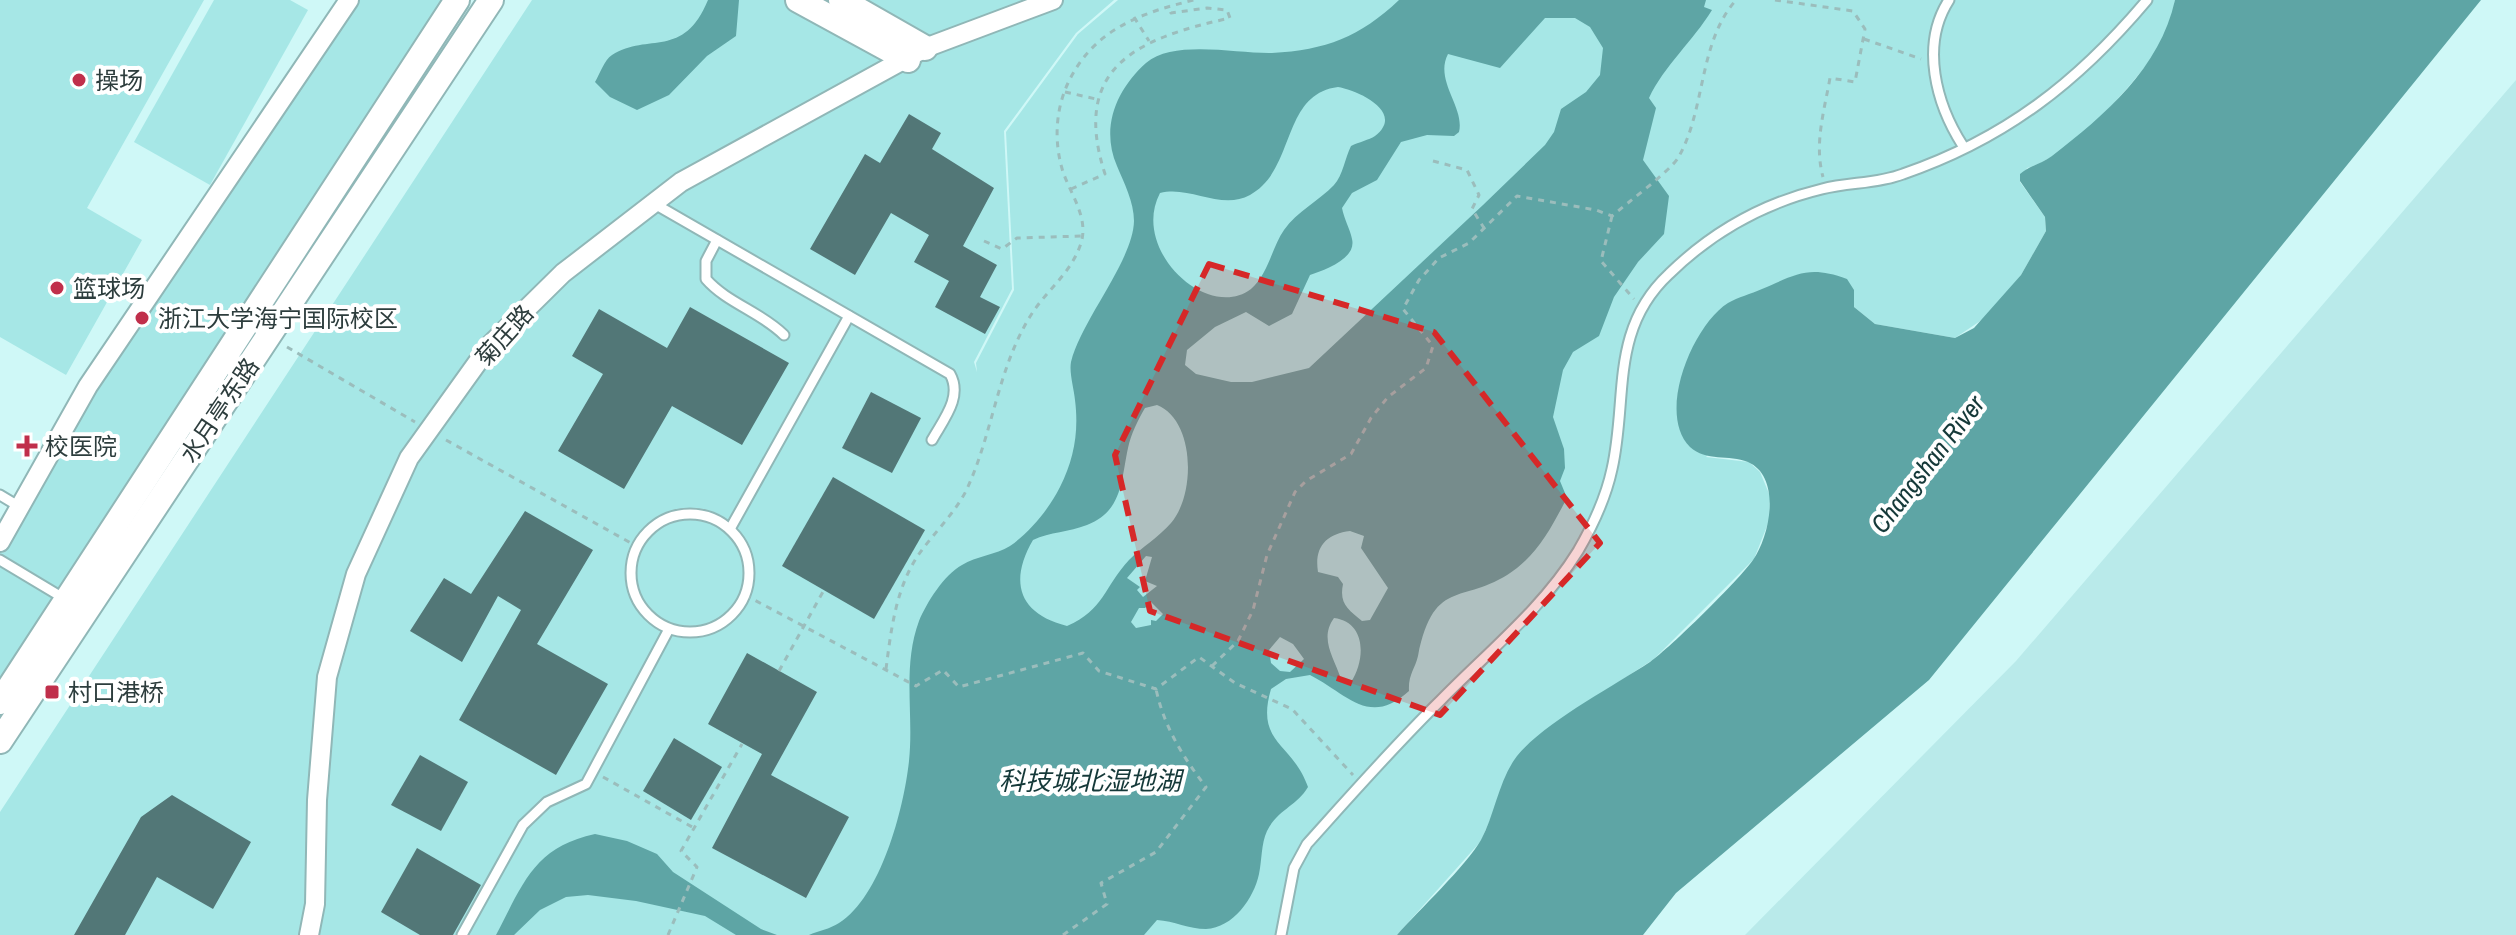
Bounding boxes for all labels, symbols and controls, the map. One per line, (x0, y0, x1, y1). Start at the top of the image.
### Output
place label: 操场 (95, 64, 143, 96)
marker: 操场 (70, 71, 88, 89)
place label: 篮球场 (73, 272, 145, 304)
marker: 篮球场 (48, 279, 66, 297)
street label: 菊庄路 (468, 298, 540, 372)
place label: 浙江大学海宁国际校区 (158, 302, 398, 334)
marker: 浙江大学海宁国际校区 (133, 309, 151, 327)
street label: 水月亭东路 (172, 351, 266, 469)
water label: Changshan River (1862, 387, 1992, 540)
place label: 校医院 (45, 430, 117, 462)
marker: 校医院 (16, 435, 38, 457)
place label: 村口港桥 (68, 676, 164, 708)
marker: 村口港桥 (43, 683, 61, 701)
water label: 科技城北湿地湖 (999, 763, 1185, 798)

